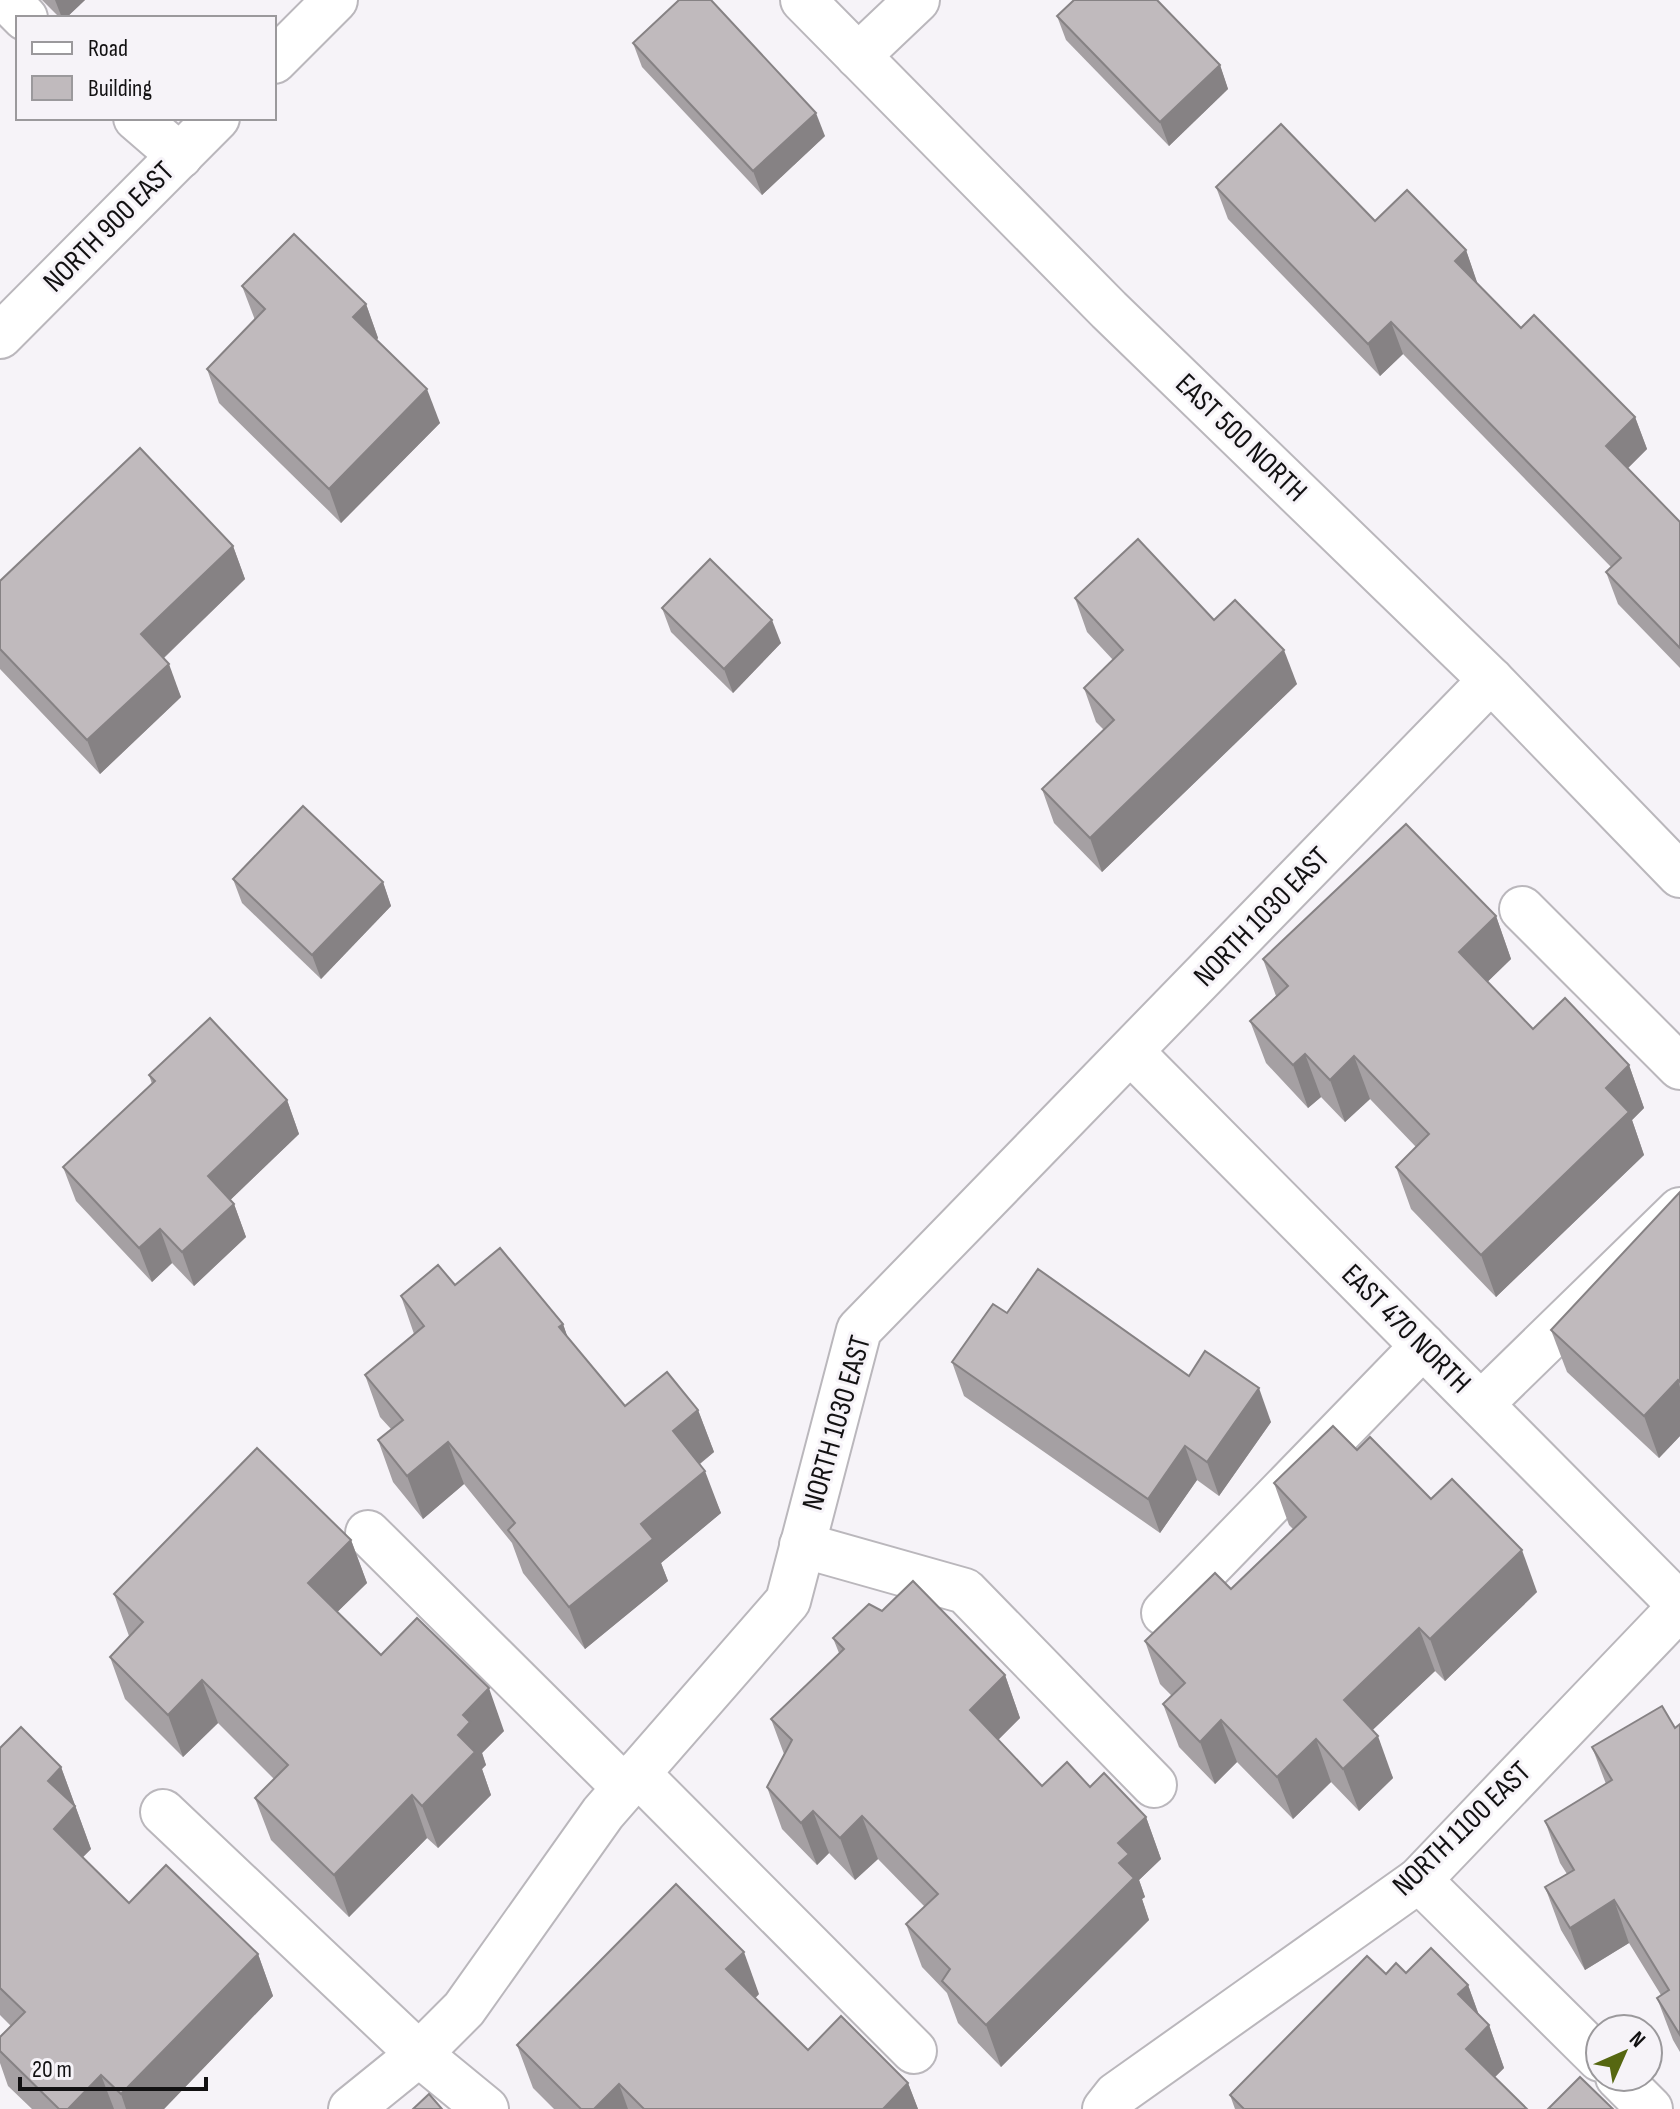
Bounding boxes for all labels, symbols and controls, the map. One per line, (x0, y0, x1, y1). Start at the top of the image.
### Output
legend (16, 16, 276, 120)
text: Road (88, 34, 128, 63)
text: Building (88, 74, 152, 103)
street label: NORTH 900 EAST (36, 154, 182, 300)
street label: EAST 500 NORTH (1168, 366, 1314, 510)
street label: NORTH 1030 EAST (1187, 840, 1337, 994)
street label: EAST 470 NORTH (1334, 1257, 1478, 1401)
street label: NORTH 1030 EAST (795, 1331, 879, 1515)
street label: NORTH 1100 EAST (1385, 1754, 1539, 1904)
north arrow (1584, 2013, 1664, 2093)
text: N (1623, 2026, 1651, 2054)
scale bar (20, 2041, 206, 2091)
text: 20 m (32, 2055, 72, 2084)

